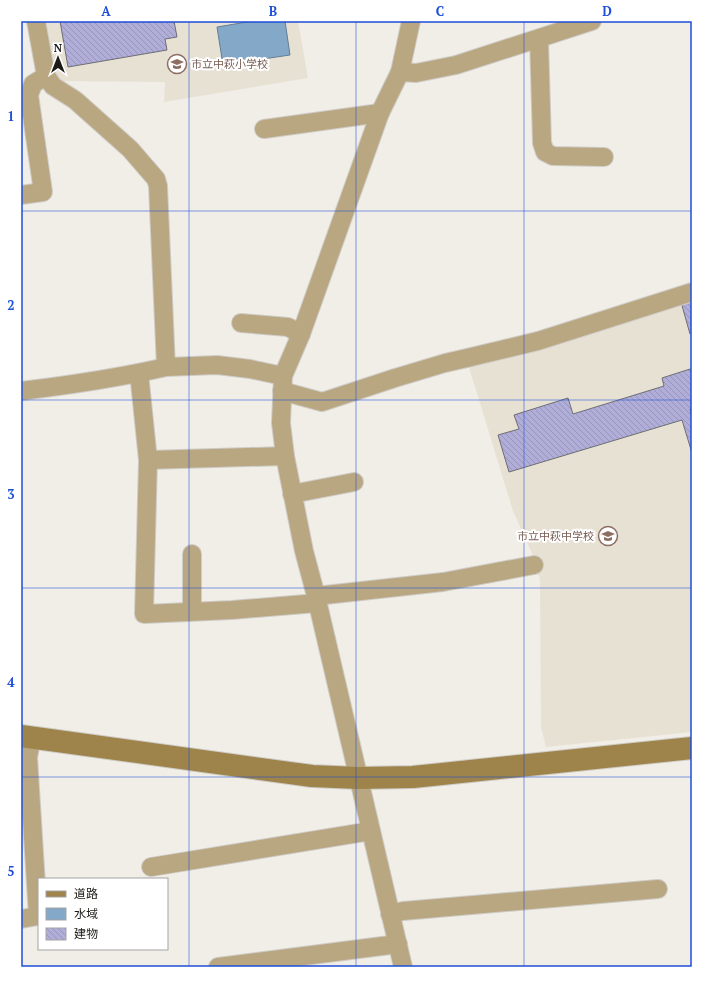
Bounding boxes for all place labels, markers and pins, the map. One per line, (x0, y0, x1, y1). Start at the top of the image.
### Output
school or university icon: 市立中萩小学校 (166, 53, 188, 75)
place label: 市立中萩小学校 (191, 57, 268, 71)
school or university icon: 市立中萩中学校 (597, 525, 619, 547)
place label: 市立中萩中学校 (517, 529, 594, 543)

